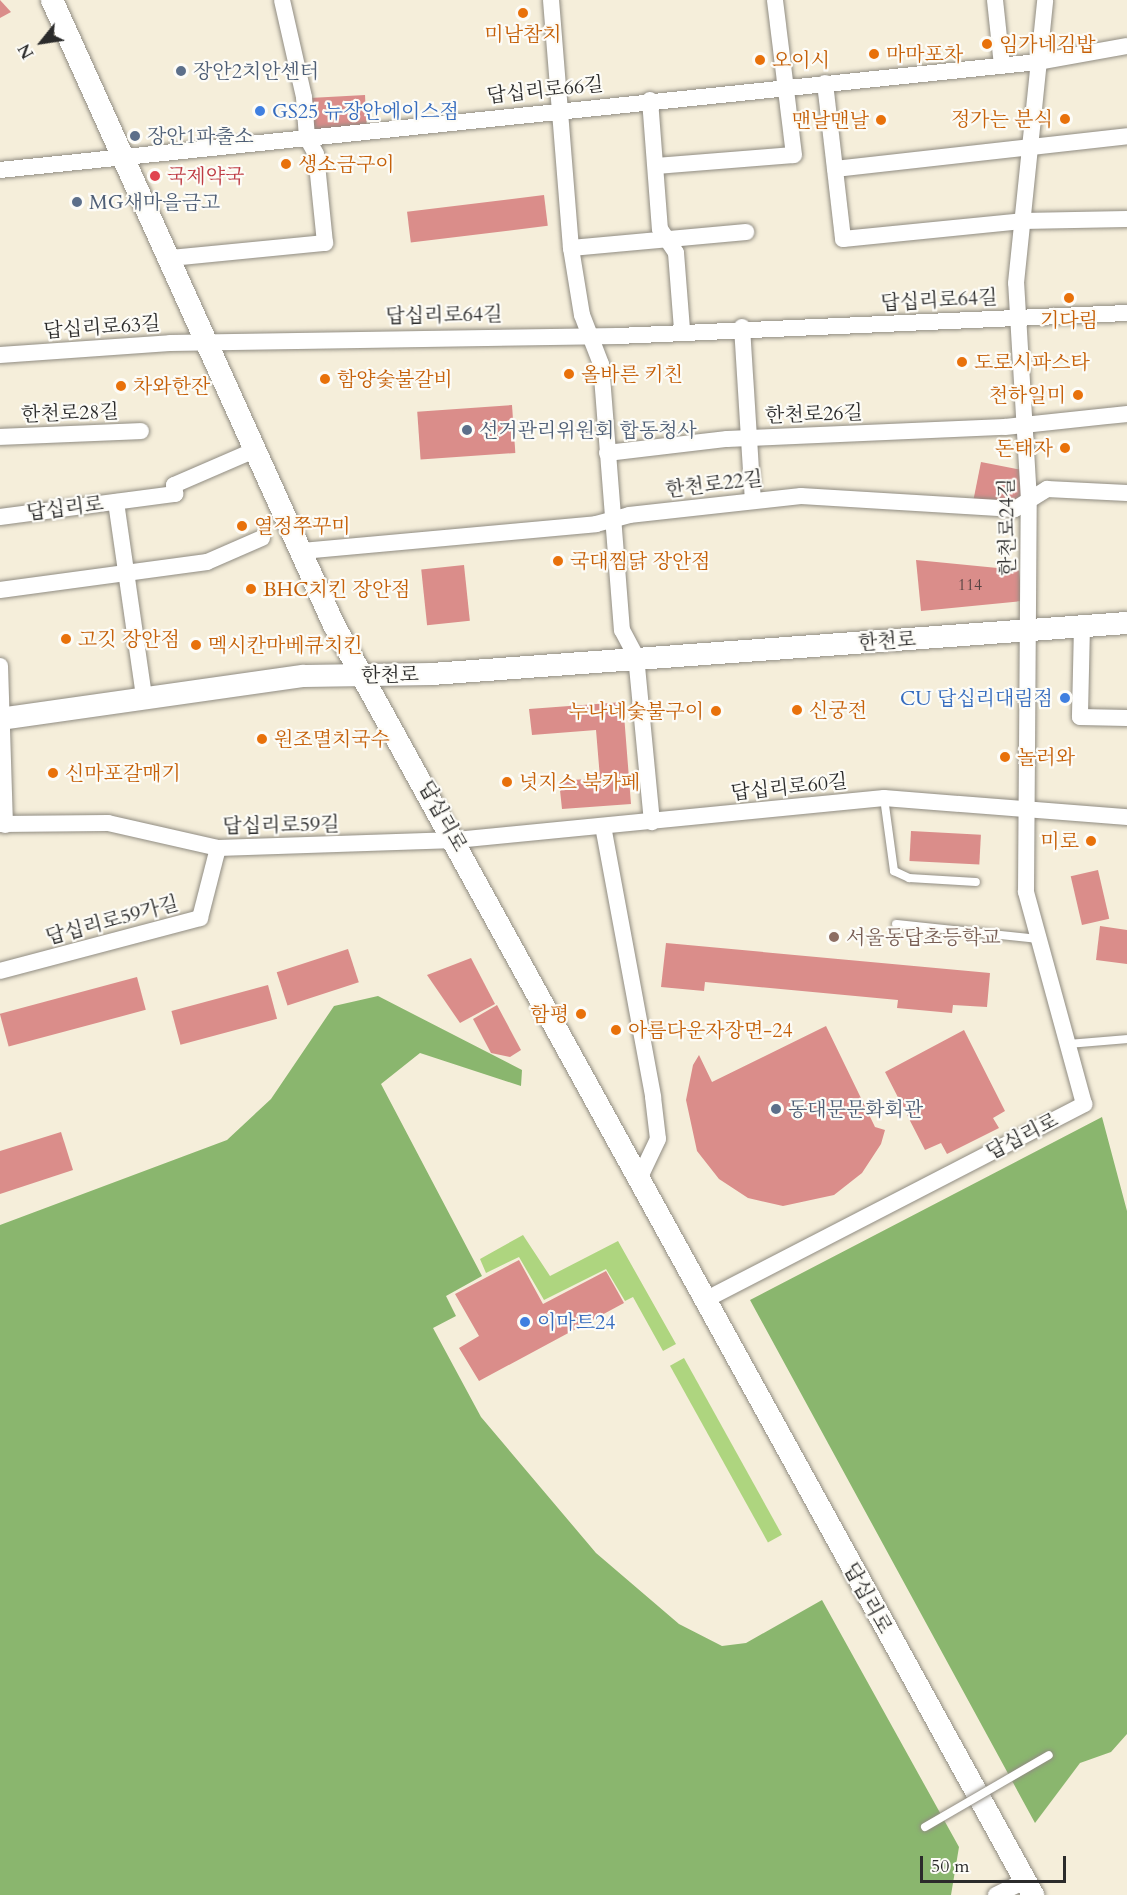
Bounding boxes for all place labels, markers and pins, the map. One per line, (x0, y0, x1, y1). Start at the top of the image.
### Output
marker: 미남참치 (516, 6, 530, 20)
place label: 미남참치 (484, 22, 562, 46)
place label: 임가네김밥 (999, 32, 1096, 56)
marker: 임가네김밥 (980, 37, 994, 51)
place label: 마마포차 (886, 42, 963, 66)
marker: 마마포차 (867, 47, 881, 61)
place label: 오이시 (772, 48, 830, 72)
marker: 오이시 (753, 53, 767, 67)
place label: 장안2치안센터 (193, 59, 319, 83)
marker: 장안2치안센터 (174, 64, 188, 78)
place label: GS25 뉴장안에이스점 (272, 99, 459, 123)
marker: GS25 뉴장안에이스점 (253, 104, 267, 118)
place label: 정가는 분식 (951, 107, 1053, 131)
place label: 맨날맨날 (792, 108, 869, 132)
marker: 정가는 분식 (1058, 112, 1072, 126)
marker: 맨날맨날 (874, 113, 888, 127)
place label: 장안1파출소 (147, 124, 254, 148)
marker: 장안1파출소 (128, 129, 142, 143)
place label: 생소금구이 (298, 152, 395, 176)
marker: 생소금구이 (279, 157, 293, 171)
place label: 국제약국 (167, 164, 244, 188)
marker: 국제약국 (148, 169, 162, 183)
place label: MG새마을금고 (89, 190, 220, 214)
marker: MG새마을금고 (70, 195, 84, 209)
marker: 기다림 (1062, 291, 1076, 305)
place label: 기다림 (1040, 308, 1098, 332)
place label: 도로시파스타 (974, 350, 1090, 374)
marker: 도로시파스타 (955, 355, 969, 369)
place label: 올바른 키친 (581, 362, 683, 386)
place label: 함양숯불갈비 (337, 367, 453, 391)
marker: 올바른 키친 (562, 367, 576, 381)
marker: 함양숯불갈비 (318, 372, 332, 386)
place label: 차와한잔 (133, 374, 210, 398)
marker: 차와한잔 (114, 379, 128, 393)
place label: 천하일미 (989, 383, 1066, 407)
marker: 천하일미 (1071, 388, 1085, 402)
place label: 선거관리위원회 합동청사 (479, 418, 697, 442)
marker: 선거관리위원회 합동청사 (460, 423, 474, 437)
place label: 돈태자 (995, 436, 1053, 460)
marker: 돈태자 (1058, 441, 1072, 455)
place label: 열정쭈꾸미 (254, 514, 351, 538)
marker: 열정쭈꾸미 (235, 519, 249, 533)
place label: 국대찜닭 장안점 (570, 549, 711, 573)
marker: 국대찜닭 장안점 (551, 554, 565, 568)
place label: BHC치킨 장안점 (263, 577, 411, 601)
marker: BHC치킨 장안점 (244, 582, 258, 596)
place label: 고깃 장안점 (78, 627, 180, 651)
marker: 고깃 장안점 (59, 632, 73, 646)
place label: 멕시칸마베큐치킨 (208, 633, 363, 657)
marker: 멕시칸마베큐치킨 (189, 638, 203, 652)
place label: CU 답십리대림점 (900, 686, 1053, 710)
marker: CU 답십리대림점 (1058, 691, 1072, 705)
place label: 신궁전 (809, 698, 867, 722)
place label: 누나네숯불구이 (569, 699, 704, 723)
marker: 신궁전 (790, 703, 804, 717)
marker: 누나네숯불구이 (709, 704, 723, 718)
place label: 원조멸치국수 (274, 727, 390, 751)
marker: 원조멸치국수 (255, 732, 269, 746)
place label: 놀러와 (1017, 745, 1075, 769)
marker: 놀러와 (998, 750, 1012, 764)
place label: 신마포갈매기 (65, 761, 181, 785)
marker: 신마포갈매기 (46, 766, 60, 780)
place label: 넛지스 북카페 (519, 770, 640, 794)
marker: 넛지스 북카페 (500, 775, 514, 789)
place label: 미로 (1040, 829, 1079, 853)
marker: 미로 (1084, 834, 1098, 848)
place label: 서울동답초등학교 (846, 925, 1001, 949)
marker: 서울동답초등학교 (827, 930, 841, 944)
place label: 함평 (530, 1002, 569, 1026)
marker: 함평 (574, 1007, 588, 1021)
place label: 아름다운자장면-24 (628, 1018, 793, 1042)
marker: 아름다운자장면-24 (609, 1023, 623, 1037)
place label: 동대문문화회관 (788, 1097, 923, 1121)
marker: 동대문문화회관 (769, 1102, 783, 1116)
place label: 이마트24 (537, 1310, 615, 1334)
marker: 이마트24 (518, 1315, 532, 1329)

